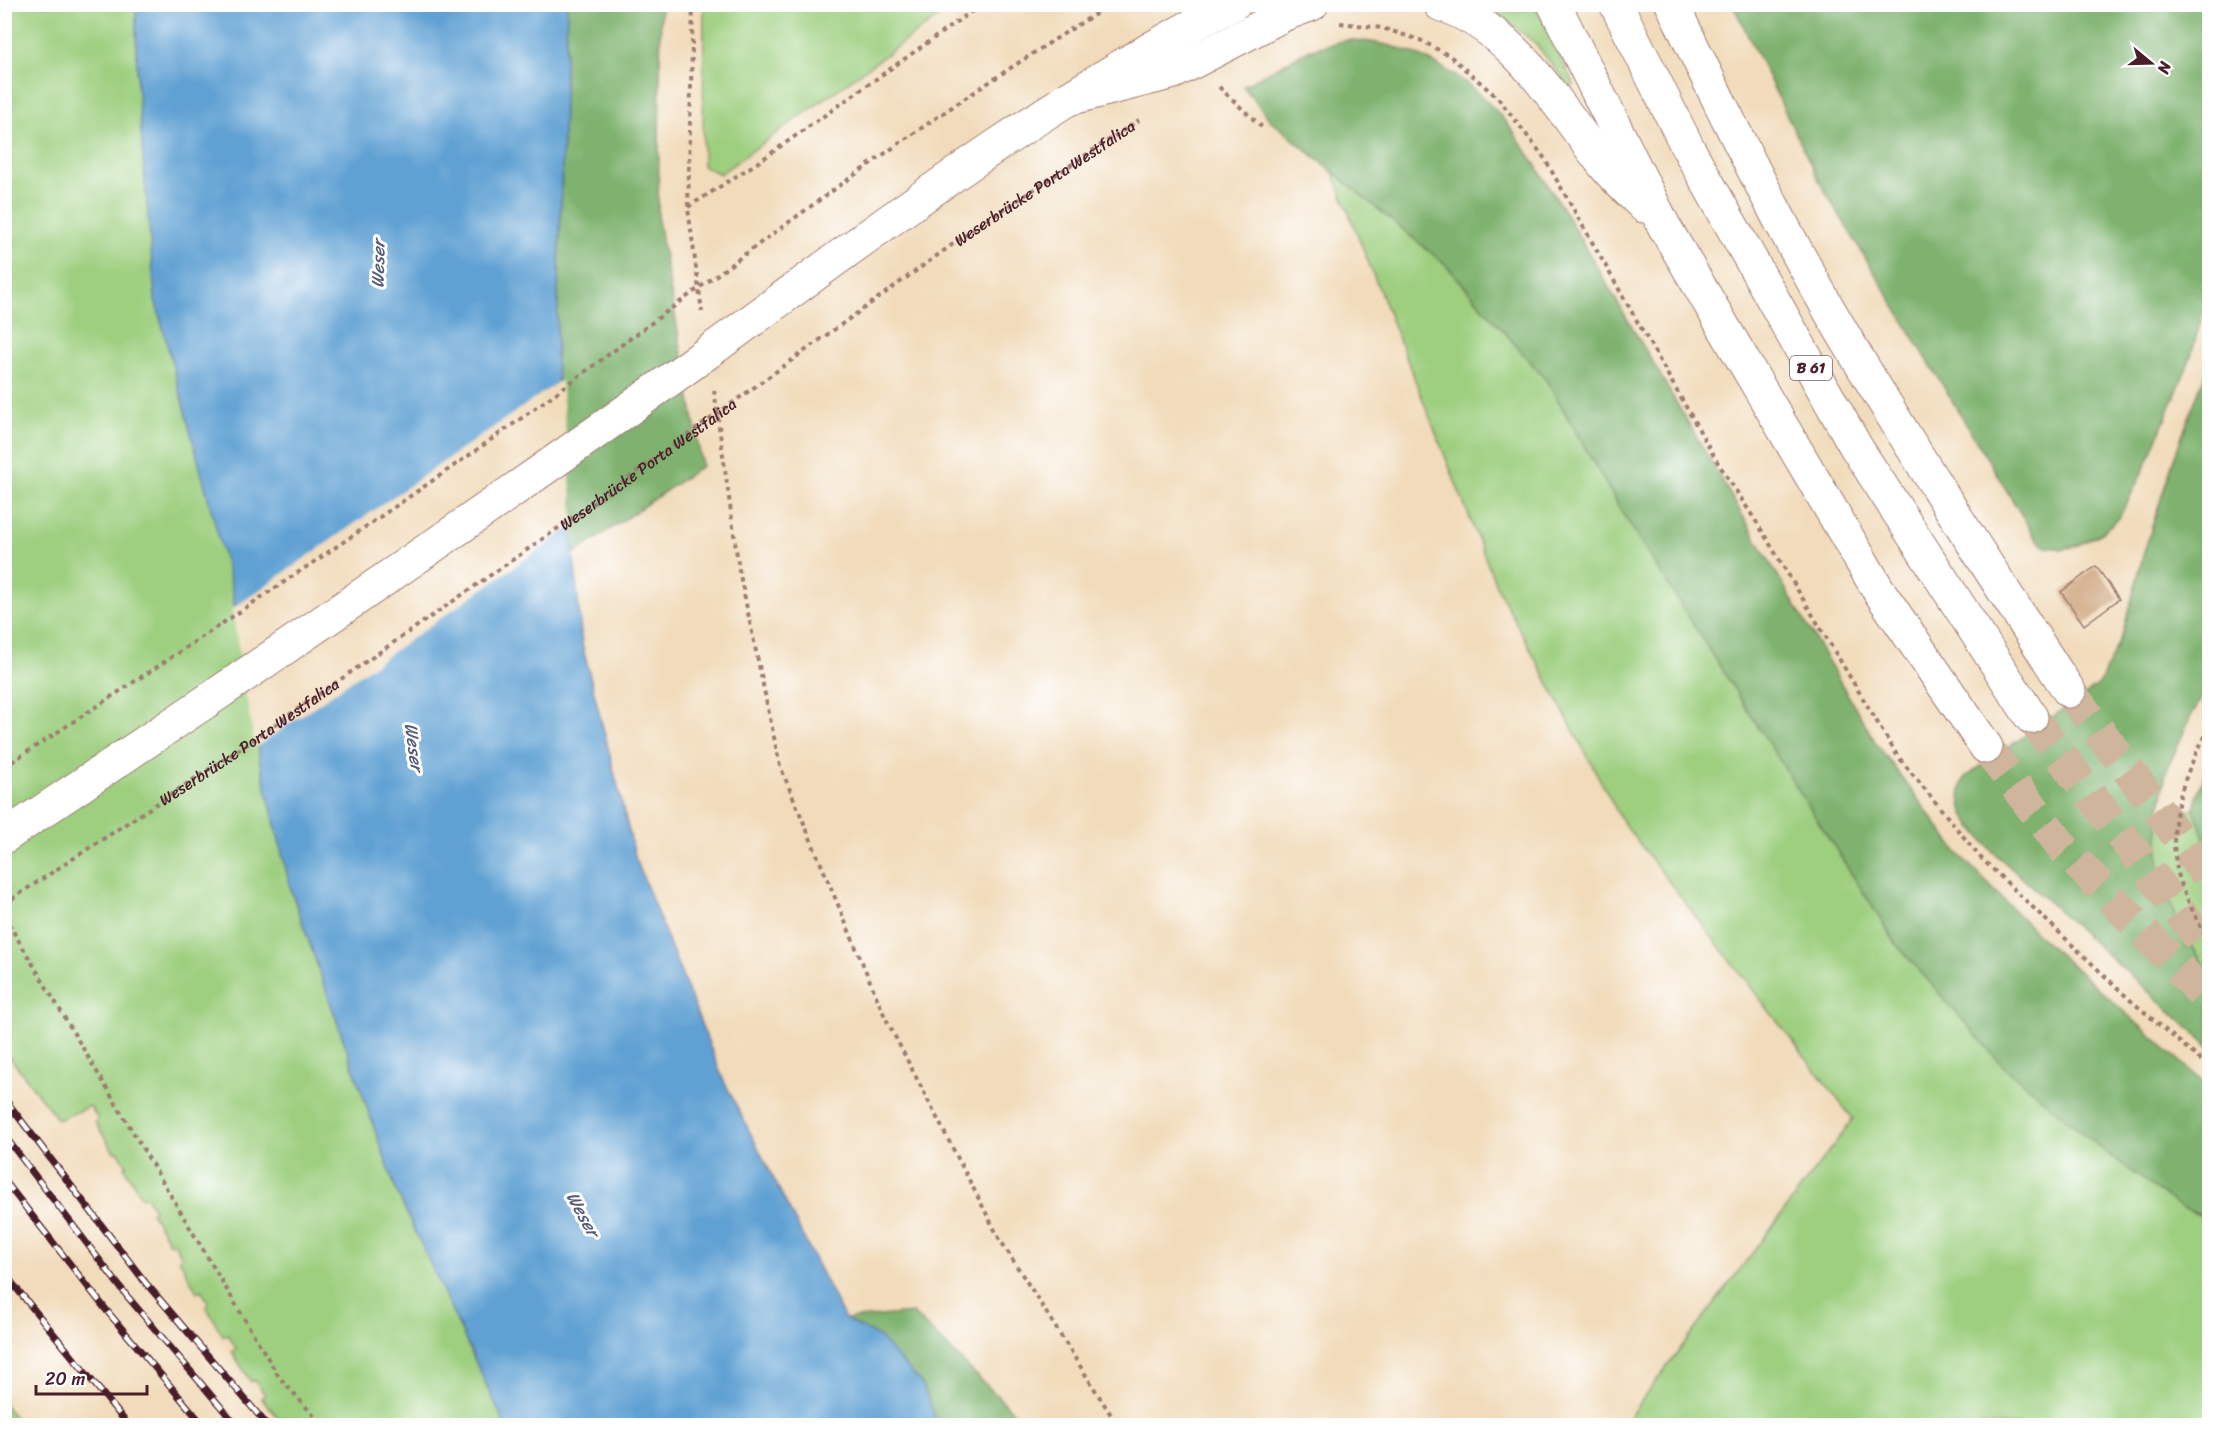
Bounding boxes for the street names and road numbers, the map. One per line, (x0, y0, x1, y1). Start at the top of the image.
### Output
street label: Weserbrücke Porta Westfalica (947, 112, 1141, 254)
road number: B 61 (1790, 356, 1832, 380)
street label: Weserbrücke Porta Westfalica (553, 390, 743, 538)
street label: Weserbrücke Porta Westfalica (153, 670, 346, 813)

